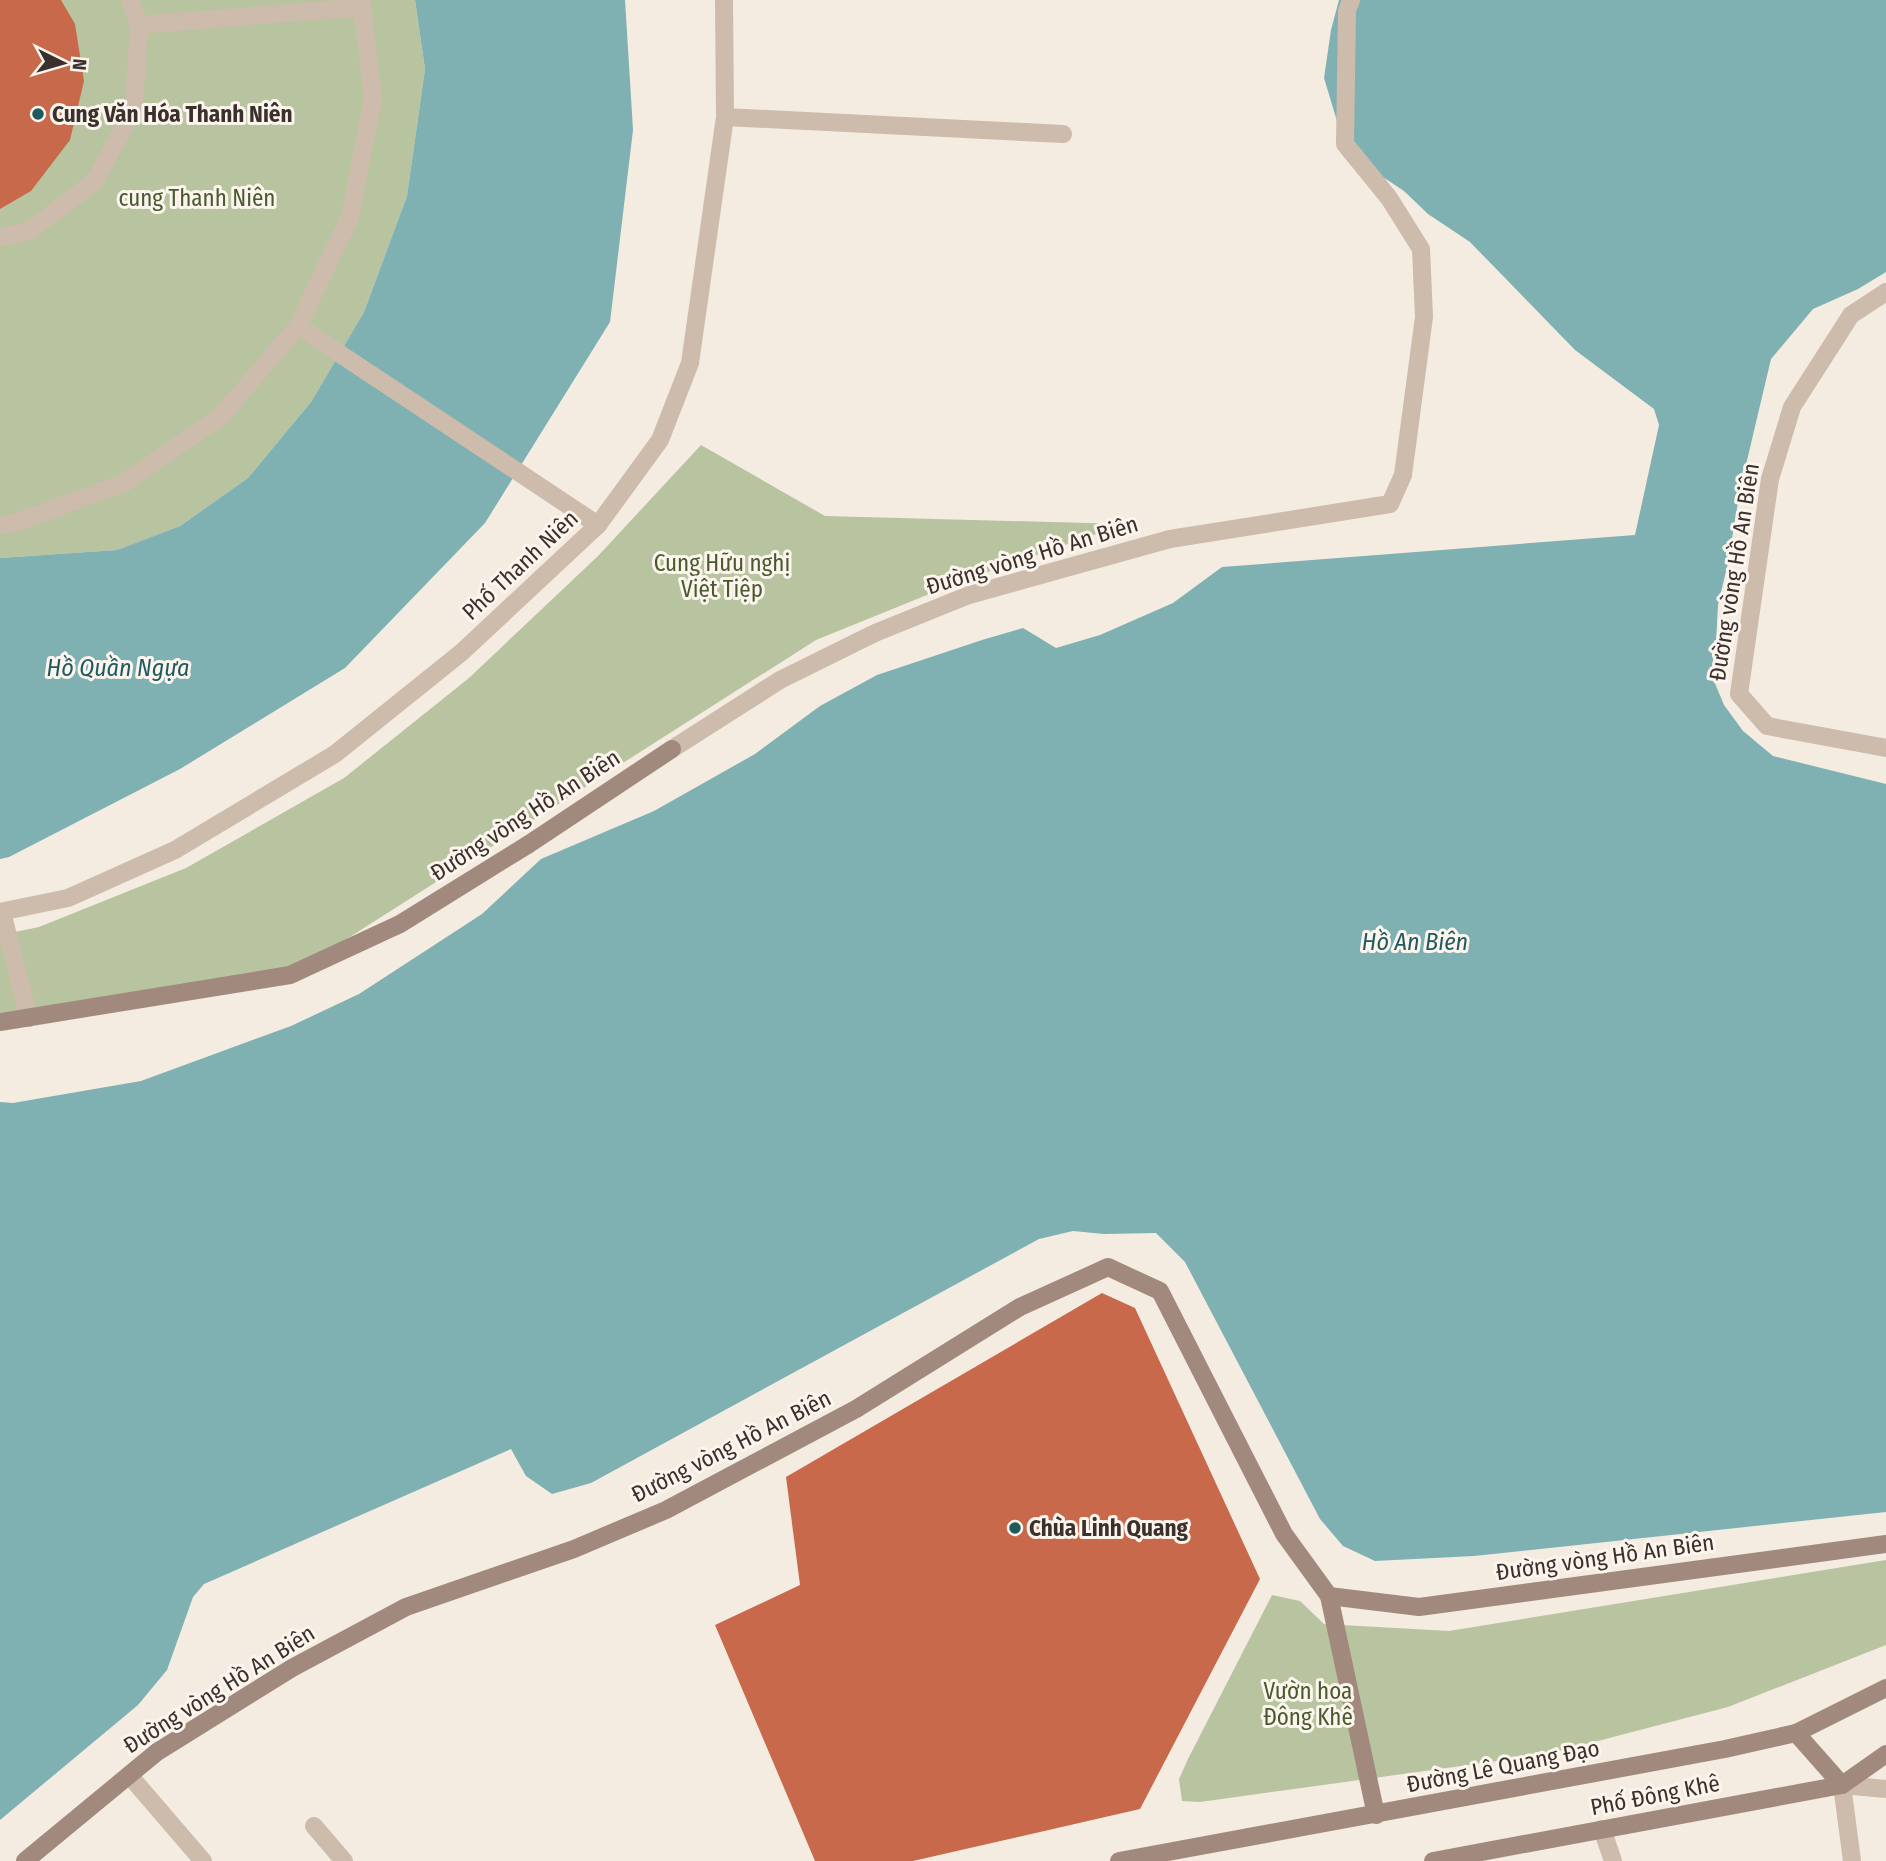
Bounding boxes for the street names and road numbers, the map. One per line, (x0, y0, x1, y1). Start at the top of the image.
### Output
street label: Đường vòng Hồ An Biên (1703, 461, 1765, 683)
street label: Phố Thanh Niên (456, 504, 584, 626)
street label: Đường vòng Hồ An Biên (923, 509, 1141, 601)
street label: Đường vòng Hồ An Biên (425, 743, 625, 887)
street label: Đường vòng Hồ An Biên (627, 1384, 835, 1508)
street label: Đường vòng Hồ An Biên (1494, 1528, 1716, 1586)
street label: Đường vòng Hồ An Biên (118, 1619, 320, 1759)
street label: Đường Lê Quang Đạo (1404, 1734, 1602, 1798)
street label: Phố Đông Khê (1588, 1769, 1722, 1821)

